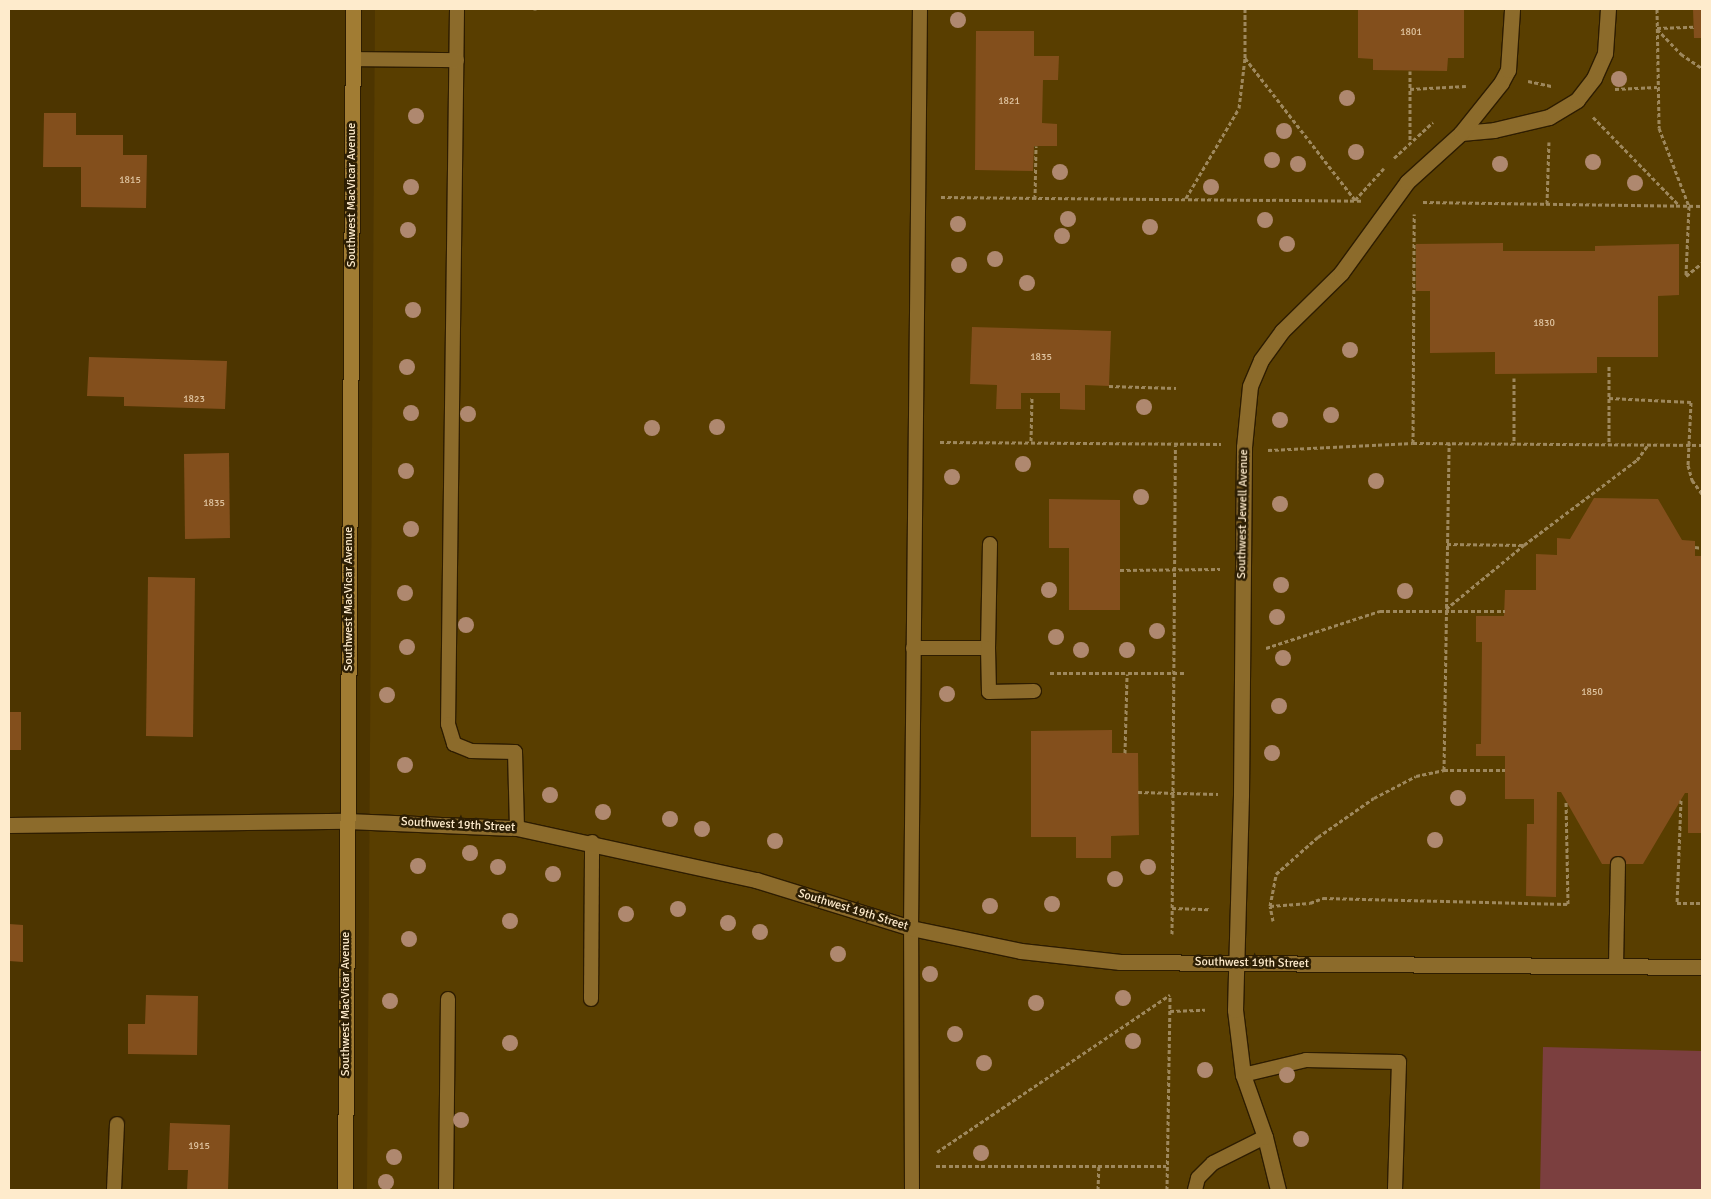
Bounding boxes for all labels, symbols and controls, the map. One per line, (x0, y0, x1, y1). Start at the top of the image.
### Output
house number: 1801 (1400, 27, 1422, 39)
house number: 1821 (998, 96, 1020, 108)
street label: Southwest MacVicar Avenue (345, 123, 359, 267)
house number: 1815 (119, 175, 141, 187)
house number: 1830 (1533, 318, 1555, 330)
house number: 1835 (1030, 352, 1052, 364)
house number: 1823 (183, 394, 205, 406)
street label: Southwest Jewell Avenue (1235, 449, 1251, 579)
house number: 1835 (203, 498, 225, 510)
street label: Southwest MacVicar Avenue (342, 527, 356, 671)
house number: 1850 (1581, 687, 1603, 699)
street label: Southwest 19th Street (401, 815, 515, 835)
street label: Southwest 19th Street (796, 886, 910, 934)
street label: Southwest MacVicar Avenue (339, 932, 353, 1076)
street label: Southwest 19th Street (1195, 955, 1309, 971)
house number: 1915 (188, 1141, 210, 1153)

